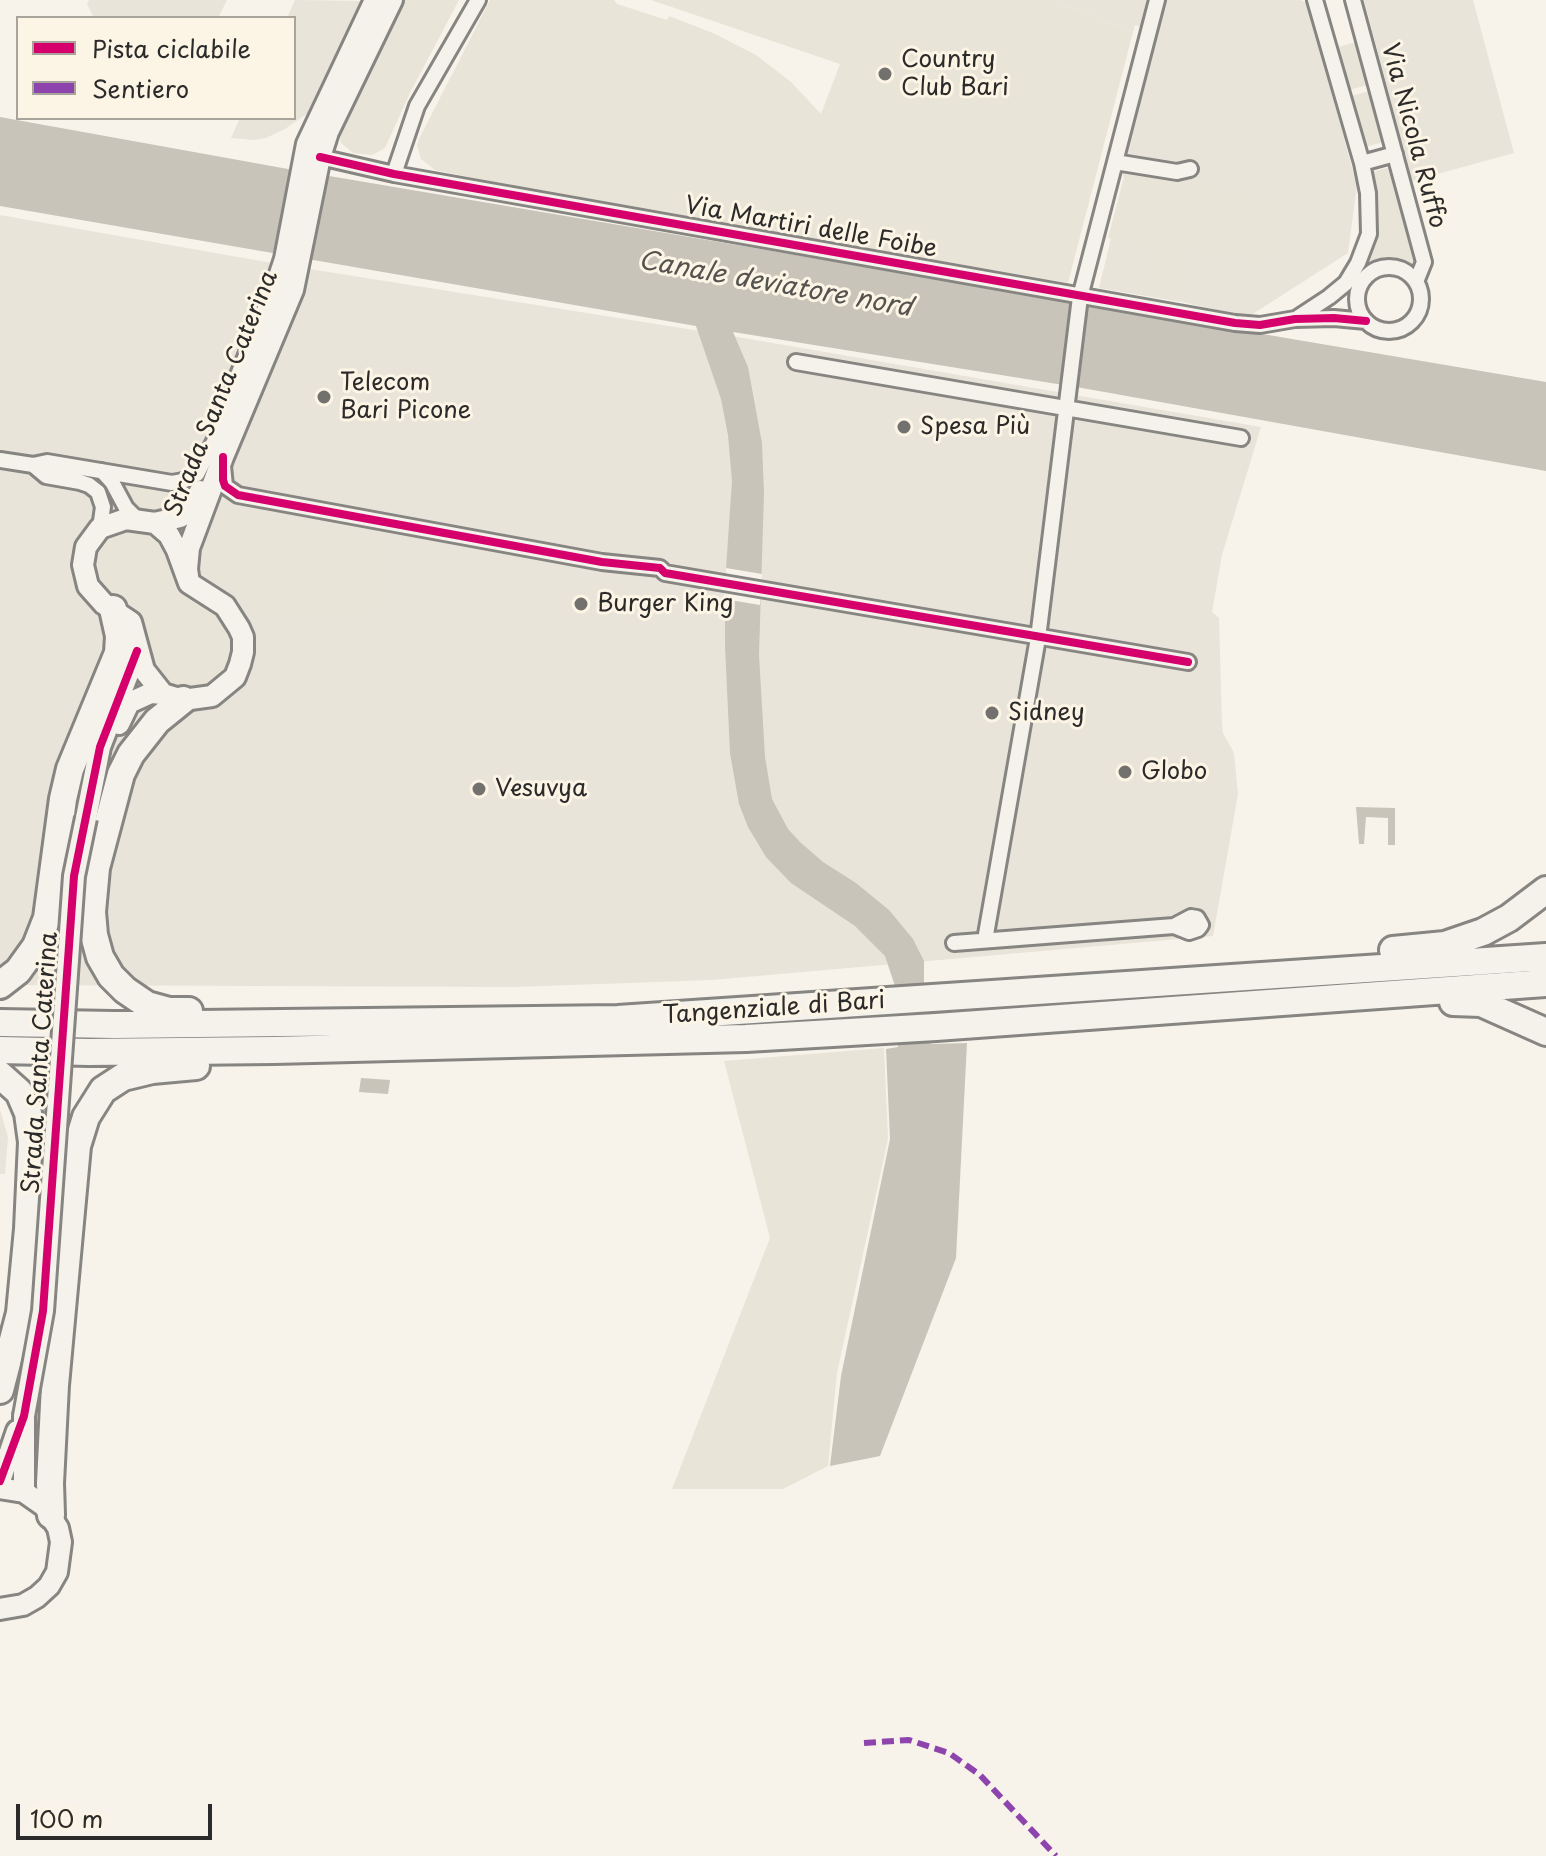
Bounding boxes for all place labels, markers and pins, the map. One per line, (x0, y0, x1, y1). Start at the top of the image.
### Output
place label: Country Club Bari (901, 46, 1009, 102)
marker: Country Club Bari (876, 65, 894, 83)
place label: Telecom Bari Picone (340, 369, 471, 425)
marker: Telecom Bari Picone (315, 388, 333, 406)
place label: Spesa Più (920, 413, 1030, 441)
marker: Spesa Più (895, 418, 913, 436)
place label: Burger King (597, 590, 734, 618)
marker: Burger King (572, 595, 590, 613)
place label: Sidney (1008, 699, 1085, 727)
marker: Sidney (983, 704, 1001, 722)
place label: Globo (1141, 758, 1207, 786)
marker: Globo (1116, 763, 1134, 781)
place label: Vesuvya (495, 775, 587, 803)
marker: Vesuvya (470, 780, 488, 798)

